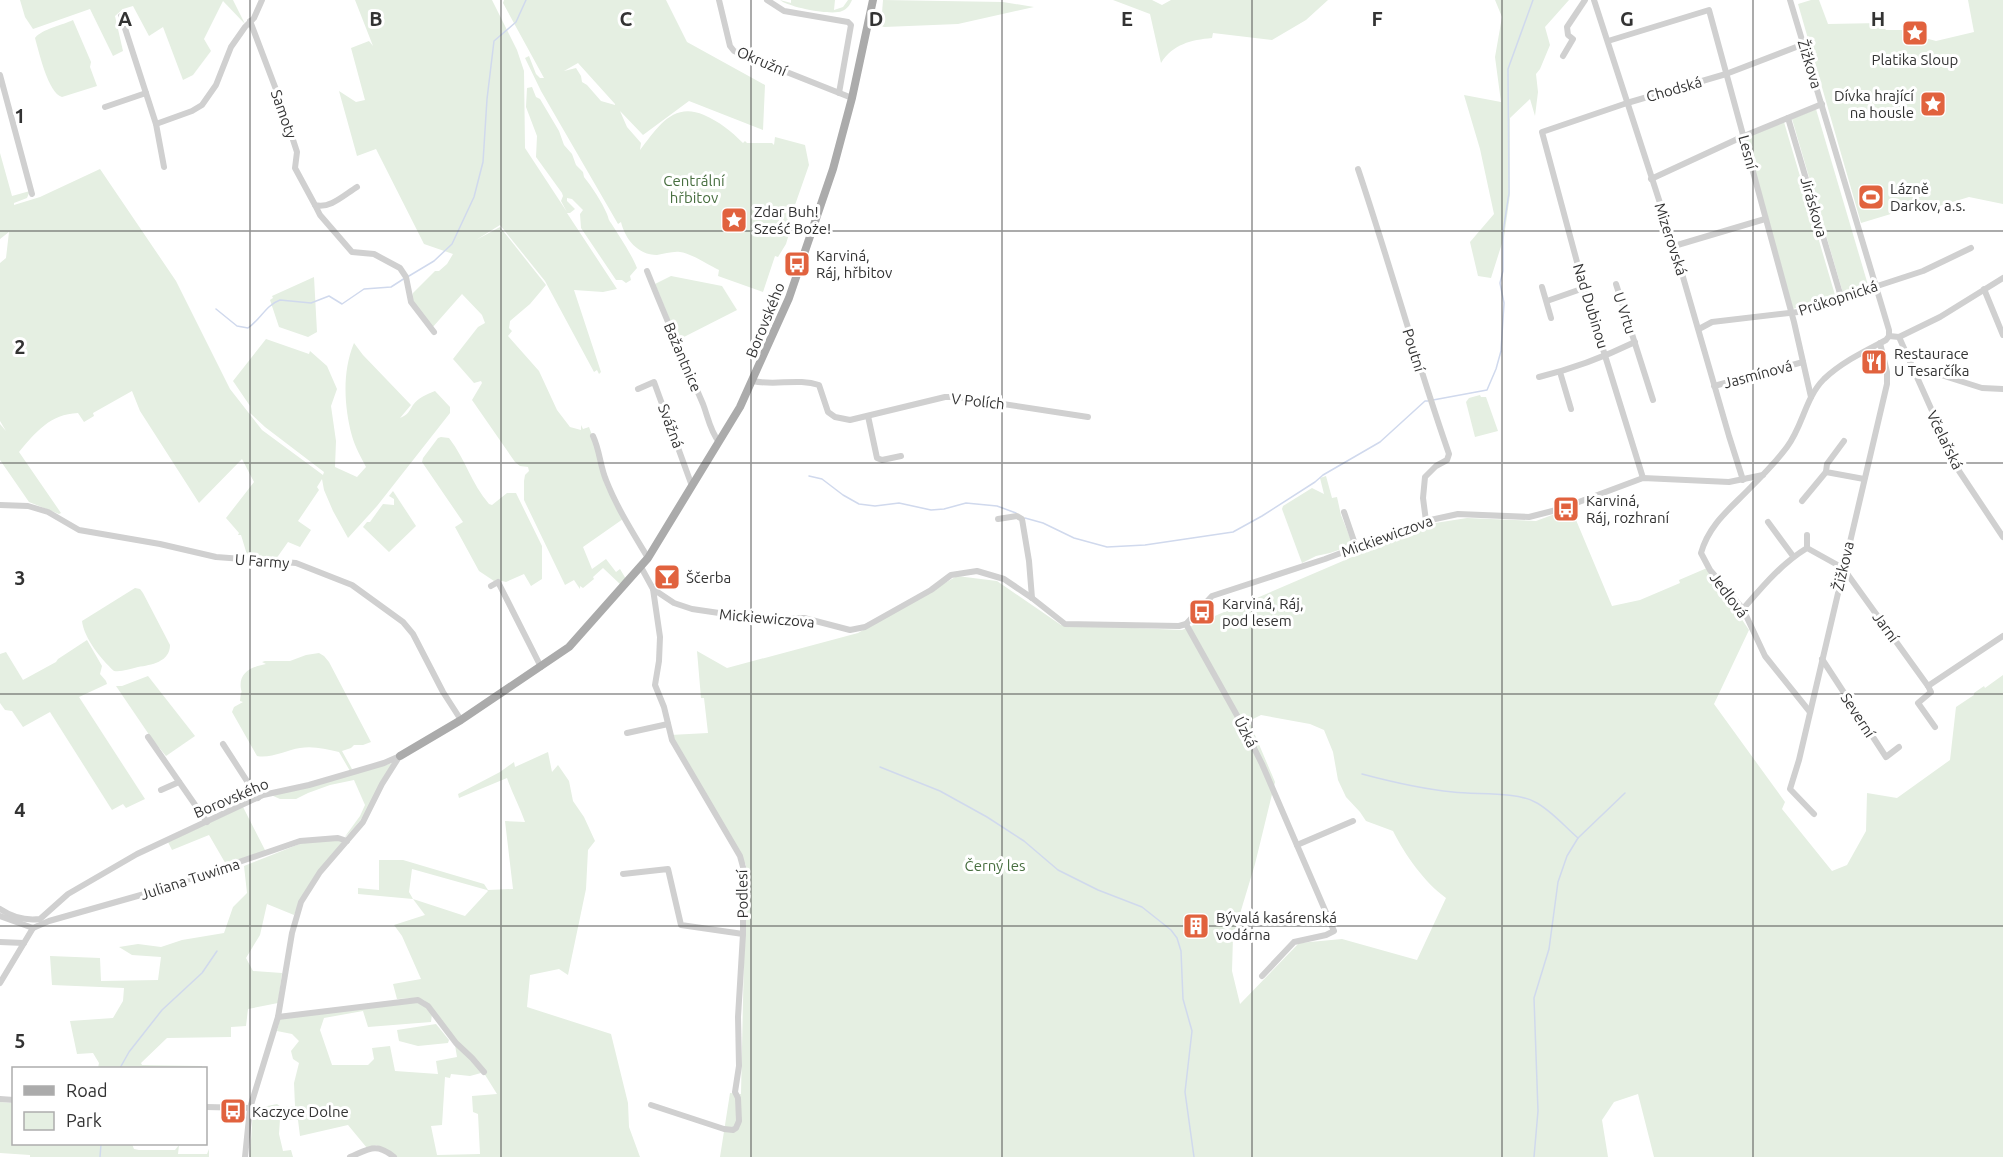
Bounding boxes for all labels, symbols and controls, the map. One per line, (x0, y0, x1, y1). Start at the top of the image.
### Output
text: A (118, 7, 132, 30)
text: B (369, 7, 383, 30)
text: C (620, 7, 633, 30)
text: D (869, 7, 883, 30)
text: E (1121, 7, 1133, 30)
text: F (1371, 7, 1383, 30)
text: G (1620, 7, 1634, 30)
text: H (1871, 7, 1885, 30)
place icon: Platika Sloup (1900, 18, 1930, 48)
street label: Žižkova (1795, 37, 1825, 91)
street label: Okružní (734, 43, 790, 79)
place label: Platika Sloup (1872, 51, 1958, 68)
street label: Chodská (1644, 73, 1704, 105)
street label: Samoty (268, 87, 300, 141)
place label: Dívka hrající na housle (1834, 87, 1914, 121)
place icon: Dívka hrající na housle (1918, 89, 1948, 119)
text: 1 (14, 104, 26, 127)
street label: Lesní (1735, 133, 1761, 171)
park label: Centrální hřbitov (663, 172, 725, 206)
street label: Jiráskova (1797, 175, 1831, 239)
place label: Lázně Darkov, a.s. (1890, 180, 1966, 214)
sports icon: Lázně Darkov, a.s. (1856, 182, 1886, 212)
street label: Mizerovská (1651, 201, 1691, 277)
place label: Zdar Buh! Sześć Boże! (754, 203, 831, 237)
place icon: Zdar Buh! Sześć Boże! (719, 205, 749, 235)
place label: Karviná, Ráj, hřbitov (816, 247, 893, 281)
bus stop icon: Karviná, Ráj, hřbitov (782, 249, 812, 279)
street label: Nad Dubinou (1570, 261, 1612, 351)
street label: Průkopnická (1796, 277, 1880, 319)
street label: Borovského (742, 280, 788, 360)
street label: U Vrtu (1610, 290, 1640, 336)
street label: Bažantnice (661, 320, 705, 394)
street label: Poutní (1399, 326, 1429, 374)
text: 2 (14, 335, 26, 358)
place label: Restaurace U Tesarčíka (1894, 345, 1969, 379)
restaurant icon: Restaurace U Tesarčíka (1859, 347, 1889, 377)
street label: Jasmínová (1722, 357, 1794, 391)
street label: V Polích (950, 390, 1006, 412)
street label: Svážná (655, 402, 687, 450)
street label: Včelařská (1923, 408, 1967, 472)
place label: Karviná, Ráj, rozhraní (1586, 492, 1670, 526)
bus stop icon: Karviná, Ráj, rozhraní (1551, 494, 1581, 524)
street label: Mickiewiczova (1339, 512, 1435, 560)
street label: Žižkova (1829, 540, 1857, 592)
street label: U Farmy (234, 551, 290, 571)
bar icon: Ščerba (652, 562, 682, 592)
text: 3 (14, 566, 26, 589)
place label: Ščerba (686, 569, 731, 586)
street label: Jedlová (1707, 569, 1751, 621)
place label: Karviná, Ráj, pod lesem (1222, 595, 1304, 629)
bus stop icon: Karviná, Ráj, pod lesem (1187, 597, 1217, 627)
street label: Mickiewiczova (718, 605, 816, 631)
street label: Jarní (1869, 609, 1903, 646)
street label: Severní (1837, 690, 1879, 741)
street label: Úzká (1231, 714, 1261, 750)
street label: Borovského (191, 775, 271, 821)
text: 4 (14, 798, 26, 821)
street label: Juliana Tuwima (138, 855, 242, 903)
park label: Černý les (965, 857, 1025, 874)
street label: Podlesí (733, 869, 751, 919)
place label: Bývalá kasárenská vodárna (1216, 909, 1337, 943)
building icon: Bývalá kasárenská vodárna (1181, 911, 1211, 941)
text: 5 (14, 1029, 26, 1052)
legend (12, 1067, 207, 1145)
text: Road (66, 1080, 108, 1100)
bus stop icon: Kaczyce Dolne (218, 1096, 248, 1126)
place label: Kaczyce Dolne (252, 1103, 349, 1120)
text: Park (66, 1110, 102, 1130)

